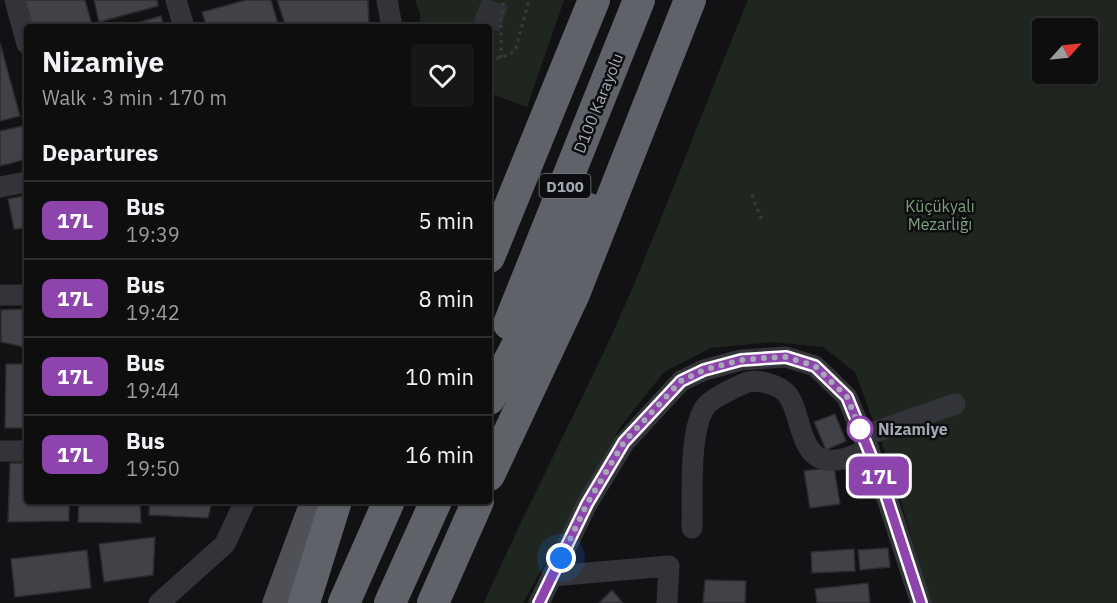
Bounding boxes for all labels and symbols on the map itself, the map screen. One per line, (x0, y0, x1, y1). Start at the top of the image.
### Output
north arrow (1032, 18, 1098, 84)
street label: D100 Karayolu (569, 50, 627, 156)
road number: D100 (540, 174, 590, 198)
park label: Küçükyalı Mezarlığı (905, 196, 975, 234)
marker: Nizamiye (847, 416, 873, 442)
place label: Nizamiye (878, 419, 948, 439)
line badge: 17L (844, 456, 914, 496)
your location (546, 543, 576, 573)

